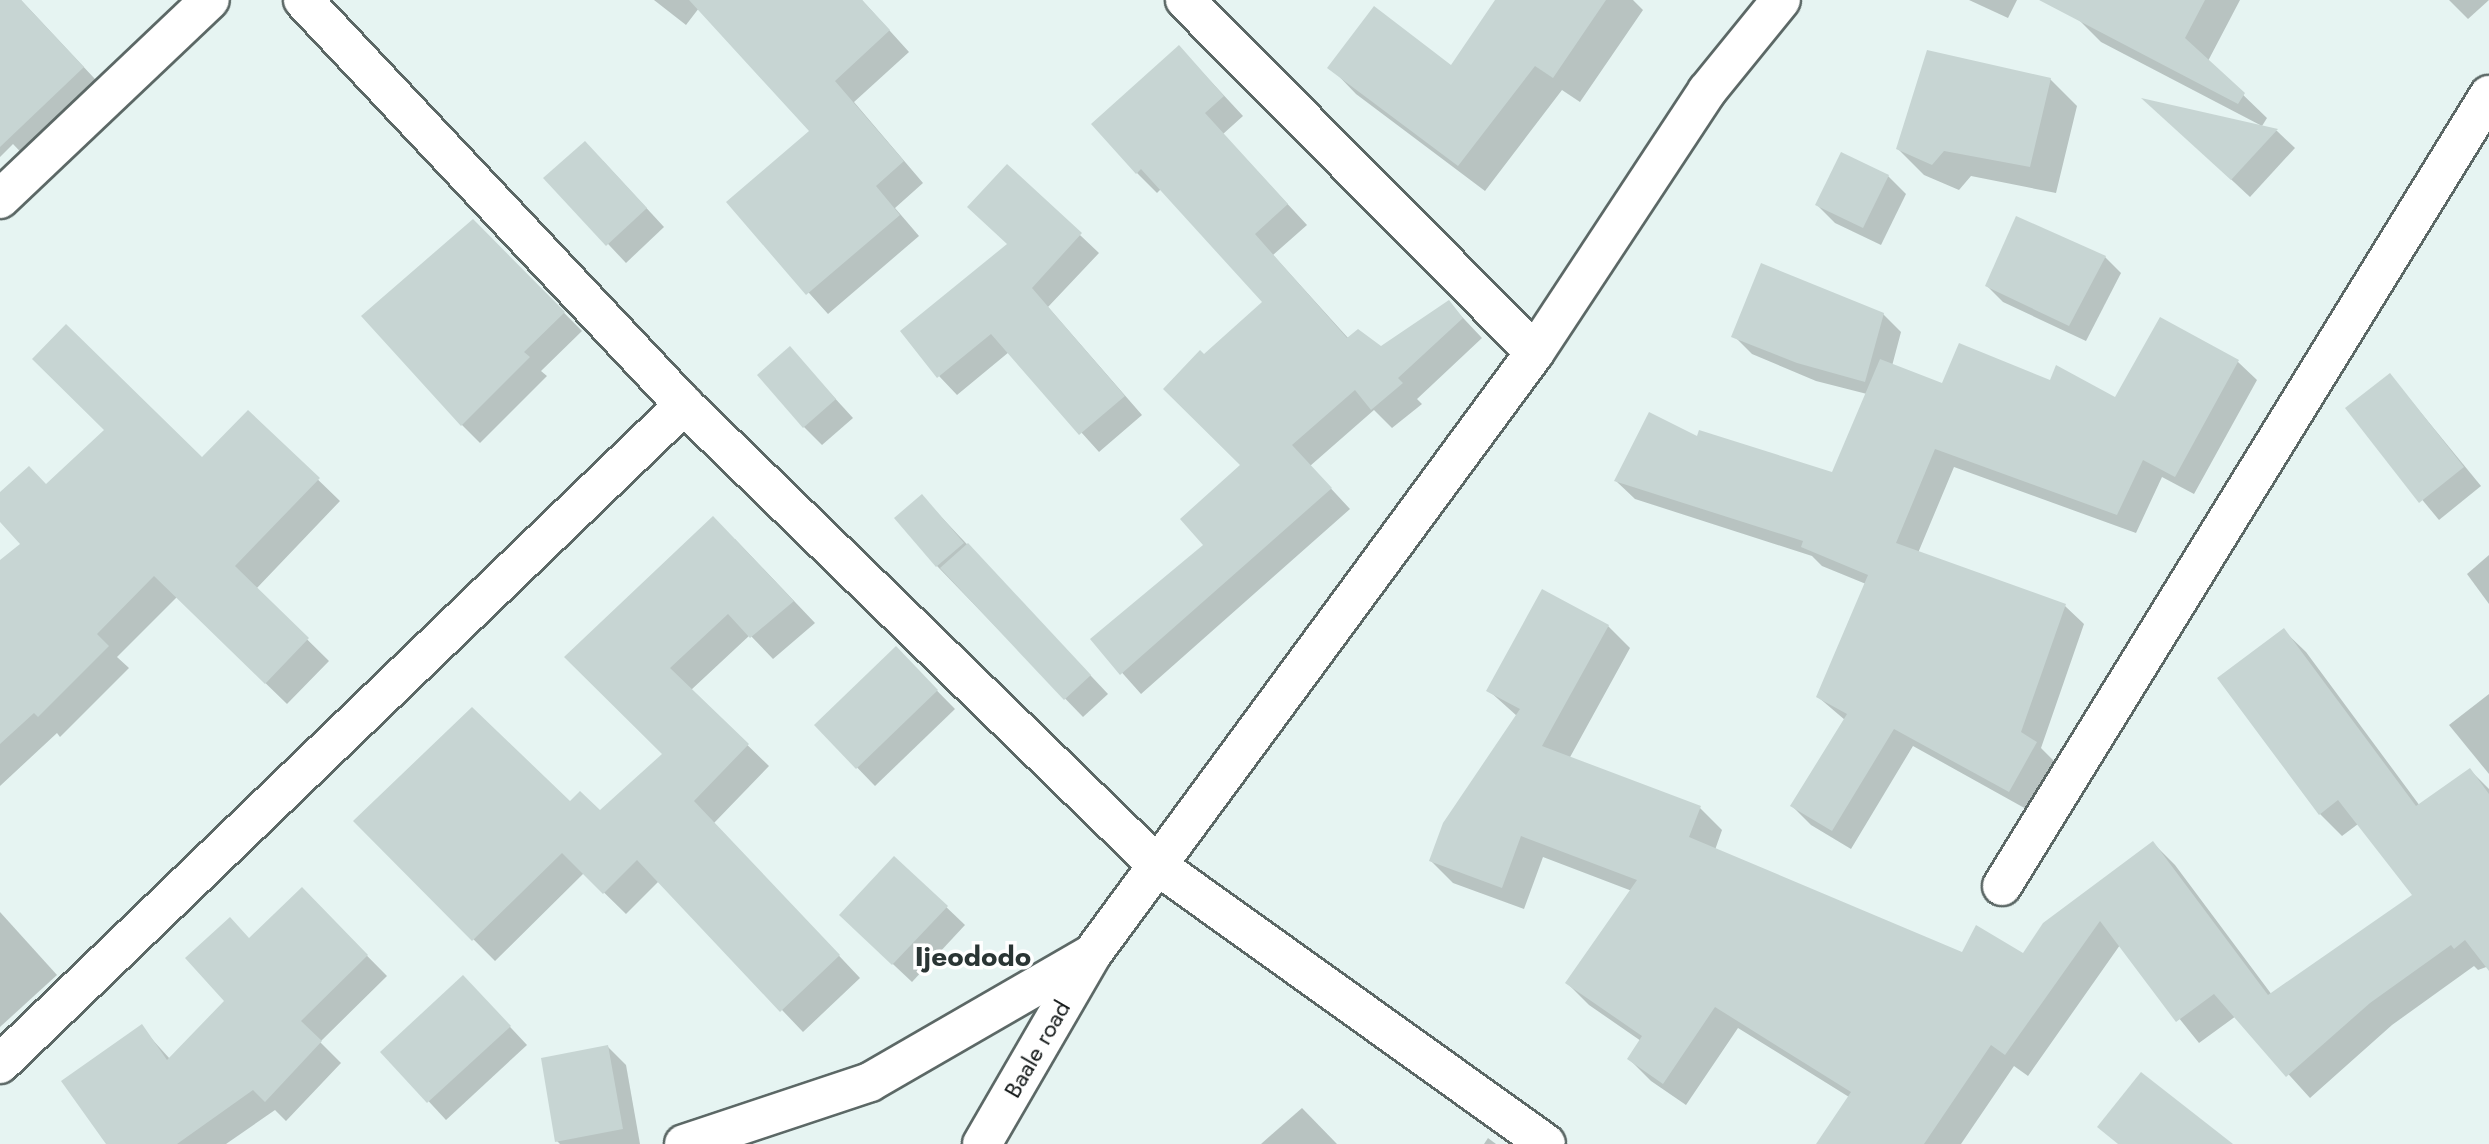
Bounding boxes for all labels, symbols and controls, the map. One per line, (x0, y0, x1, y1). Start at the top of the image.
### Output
district label: Ijeododo (915, 940, 1031, 974)
street label: Baale road (998, 995, 1076, 1103)

